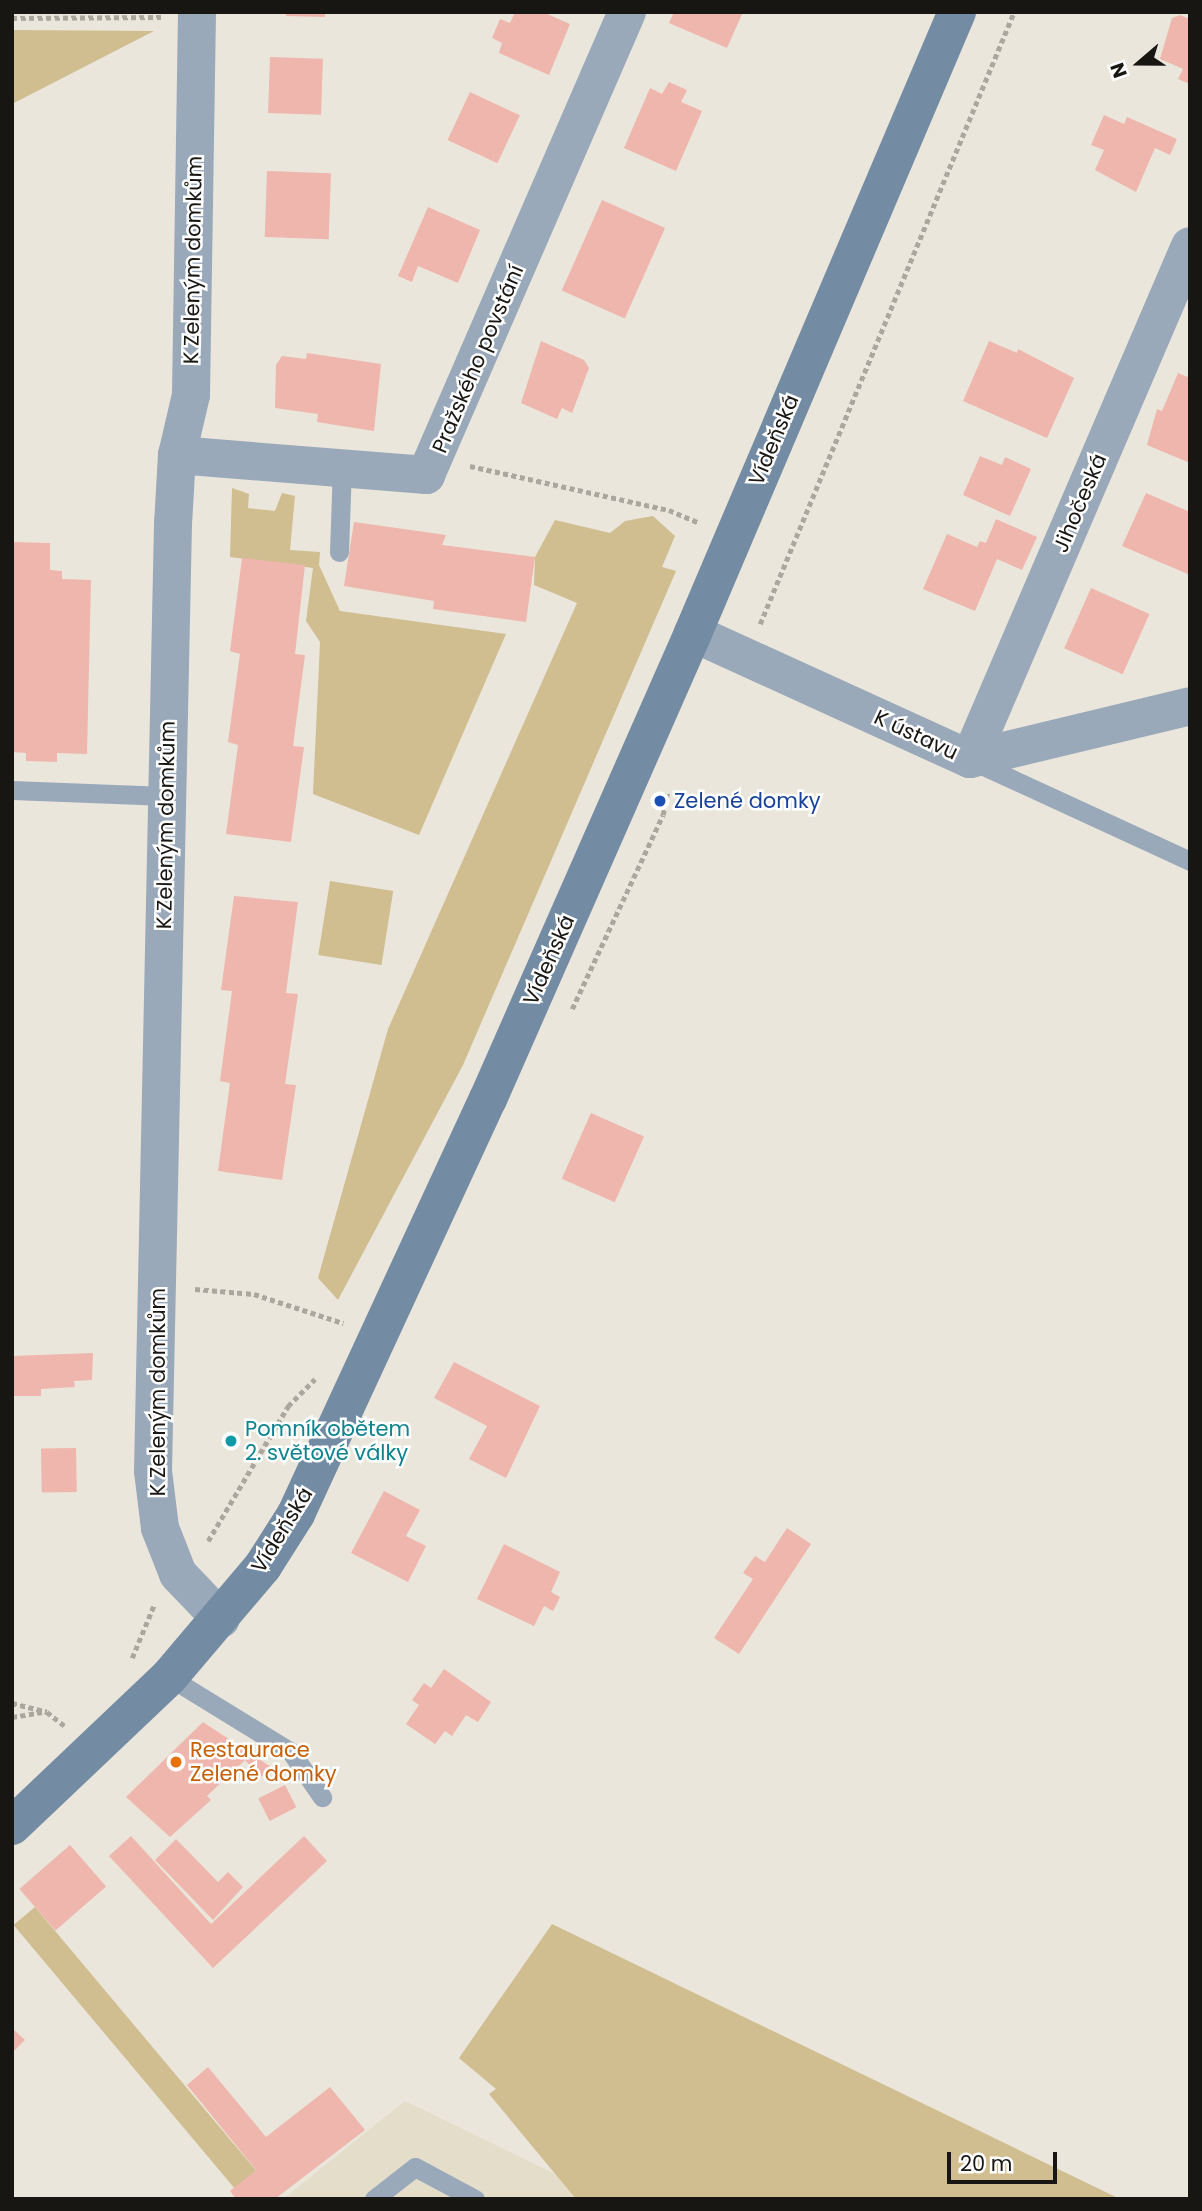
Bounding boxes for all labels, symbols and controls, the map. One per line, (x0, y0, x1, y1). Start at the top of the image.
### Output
north arrow (1104, 28, 1174, 98)
text: N (1104, 59, 1134, 82)
street label: K Zeleným domkům (179, 156, 207, 364)
street label: Pražského povstání (427, 261, 529, 457)
street label: Vídeňská (744, 391, 804, 489)
street label: Jihočeská (1048, 450, 1112, 556)
street label: K ústavu (870, 705, 962, 765)
street label: K Zeleným domkům (152, 721, 180, 929)
place label: Zelené domky (674, 788, 821, 814)
marker: Zelené domky (652, 793, 668, 809)
street label: Vídeňská (518, 911, 580, 1009)
street label: K Zeleným domkům (145, 1288, 171, 1496)
place label: Pomník obětem 2. světové války (245, 1416, 410, 1466)
marker: Pomník obětem 2. světové války (223, 1433, 239, 1449)
street label: Vídeňská (246, 1483, 318, 1577)
place label: Restaurace Zelené domky (190, 1737, 337, 1787)
marker: Restaurace Zelené domky (168, 1754, 184, 1770)
scale bar (950, 2138, 1060, 2182)
text: 20 m (960, 2149, 1013, 2178)

